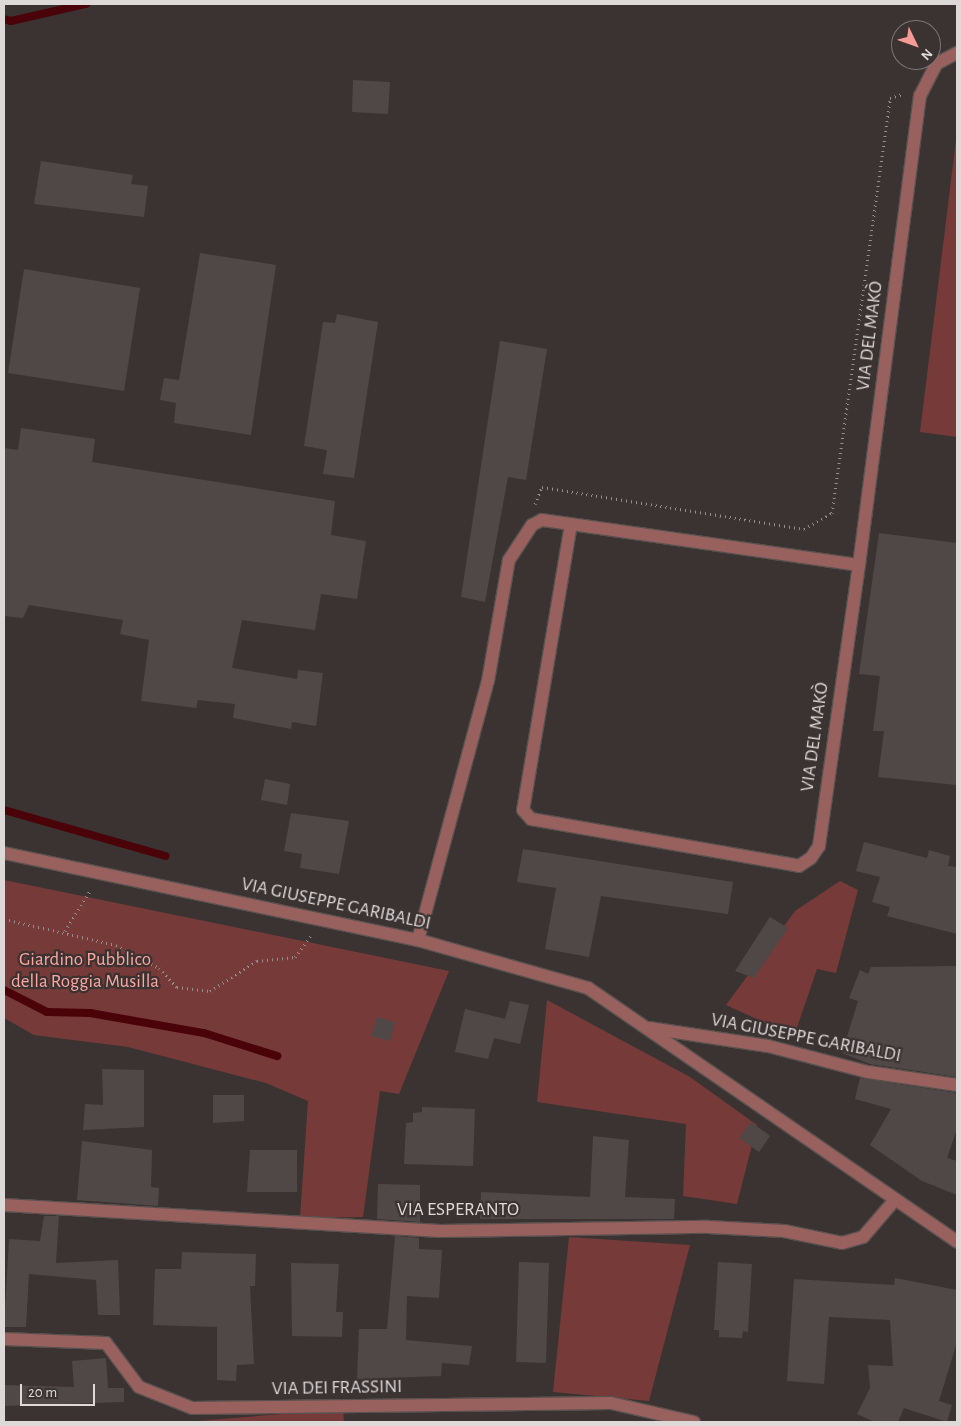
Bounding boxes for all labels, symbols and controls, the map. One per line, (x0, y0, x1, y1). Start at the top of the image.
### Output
north arrow (891, 20, 941, 70)
text: N (918, 46, 935, 63)
street label: VIA DEL MAKÒ (852, 280, 888, 392)
street label: VIA DEL MAKÒ (796, 681, 834, 793)
street label: VIA GIUSEPPE GARIBALDI (239, 873, 433, 935)
park label: Giardino Pubblico della Roggia Musilla (11, 949, 159, 993)
street label: VIA GIUSEPPE GARIBALDI (709, 1008, 903, 1068)
street label: VIA ESPERANTO (397, 1199, 519, 1221)
scale bar (22, 1374, 98, 1406)
street label: VIA DEI FRASSINI (272, 1375, 402, 1401)
text: 20 m (28, 1385, 57, 1400)

